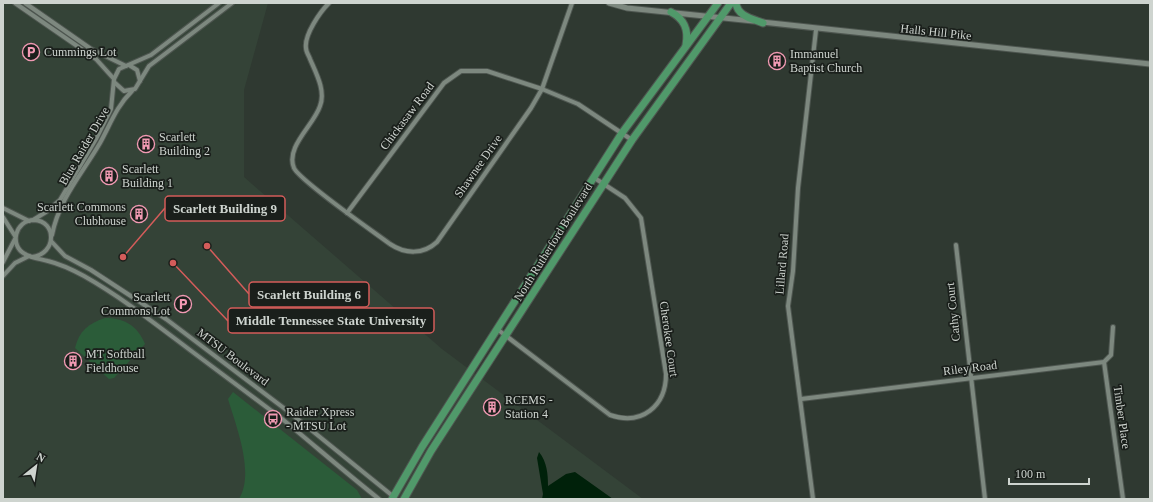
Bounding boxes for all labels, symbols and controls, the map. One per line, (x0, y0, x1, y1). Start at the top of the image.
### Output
street label: Halls Hill Pike (900, 21, 972, 43)
parking icon: Cummings Lot (21, 42, 41, 62)
place label: Cummings Lot (44, 45, 117, 59)
place label: Immanuel Baptist Church (790, 47, 862, 75)
building icon: Immanuel Baptist Church (767, 51, 787, 71)
street label: Chickasaw Road (377, 79, 437, 153)
street label: Blue Raider Drive (56, 104, 112, 188)
place label: Scarlett Building 2 (159, 130, 210, 158)
street label: Shawnee Drive (451, 132, 505, 200)
building icon: Scarlett Building 2 (136, 134, 156, 154)
place label: Scarlett Building 1 (122, 162, 173, 190)
building icon: Scarlett Building 1 (99, 166, 119, 186)
street label: North Rutherford Boulevard (511, 180, 595, 304)
callout: Scarlett Building 9 (165, 196, 285, 221)
place label: Scarlett Commons Clubhouse (37, 200, 126, 228)
text: Scarlett Building 9 (173, 201, 277, 216)
building icon: Scarlett Commons Clubhouse (129, 204, 149, 224)
street label: Lillard Road (772, 233, 792, 295)
street label: Cathy Court (943, 281, 963, 342)
callout: Scarlett Building 6 (249, 282, 369, 307)
text: Scarlett Building 6 (257, 287, 361, 302)
place label: Scarlett Commons Lot (101, 290, 171, 318)
parking icon: Scarlett Commons Lot (173, 294, 193, 314)
street label: Cherokee Court (657, 300, 681, 378)
callout: Middle Tennessee State University (228, 308, 434, 333)
text: Middle Tennessee State University (236, 313, 427, 328)
street label: MTSU Boulevard (194, 325, 272, 389)
place label: MT Softball Fieldhouse (86, 347, 145, 375)
building icon: MT Softball Fieldhouse (63, 351, 83, 371)
street label: Riley Road (942, 358, 998, 378)
street label: Timber Place (1111, 384, 1133, 450)
place label: RCEMS - Station 4 (505, 393, 553, 421)
building icon: RCEMS - Station 4 (482, 397, 502, 417)
place label: Raider Xpress - MTSU Lot (286, 405, 355, 433)
bus stop icon: Raider Xpress - MTSU Lot (263, 409, 283, 429)
north arrow (16, 446, 56, 486)
text: N (35, 450, 47, 465)
scale bar (1009, 460, 1089, 486)
text: 100 m (1015, 467, 1046, 481)

